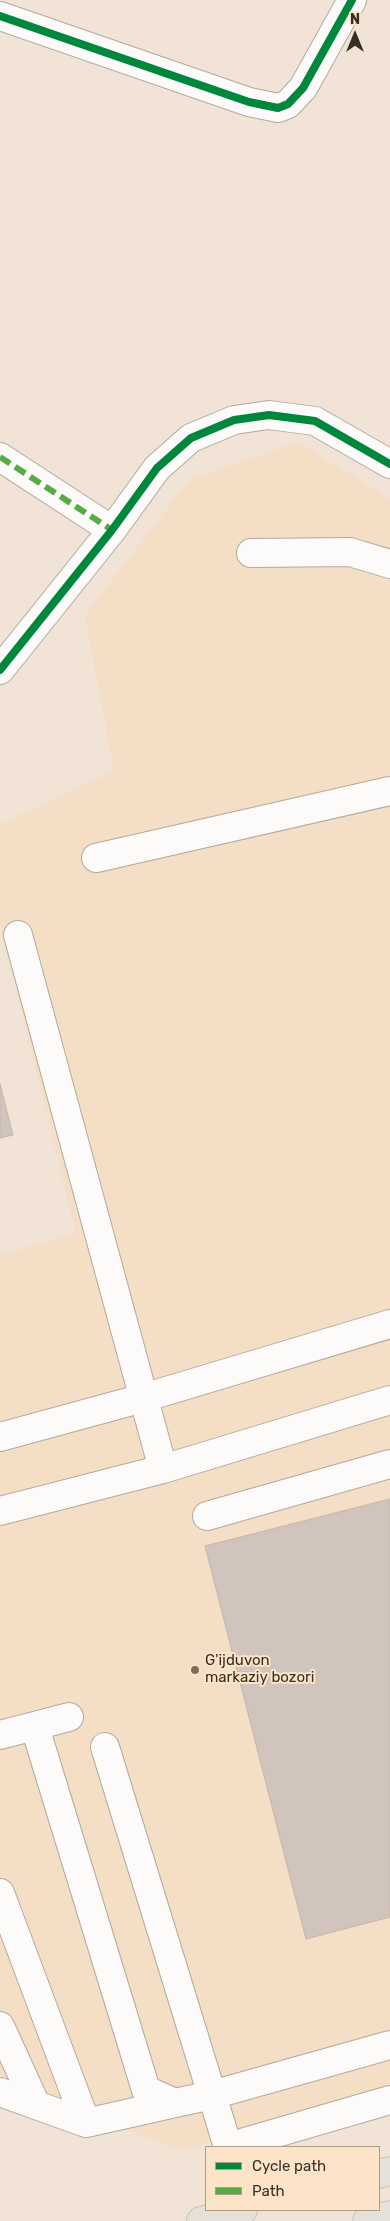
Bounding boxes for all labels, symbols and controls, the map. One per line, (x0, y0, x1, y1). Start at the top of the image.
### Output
north arrow (330, 10, 380, 60)
text: N (350, 11, 360, 28)
place label: G'ijduvon markaziy bozori (205, 1652, 314, 1687)
marker: G'ijduvon markaziy bozori (189, 1664, 201, 1676)
legend (205, 2146, 380, 2211)
text: Cycle path (252, 2157, 326, 2175)
text: Path (252, 2182, 285, 2200)

